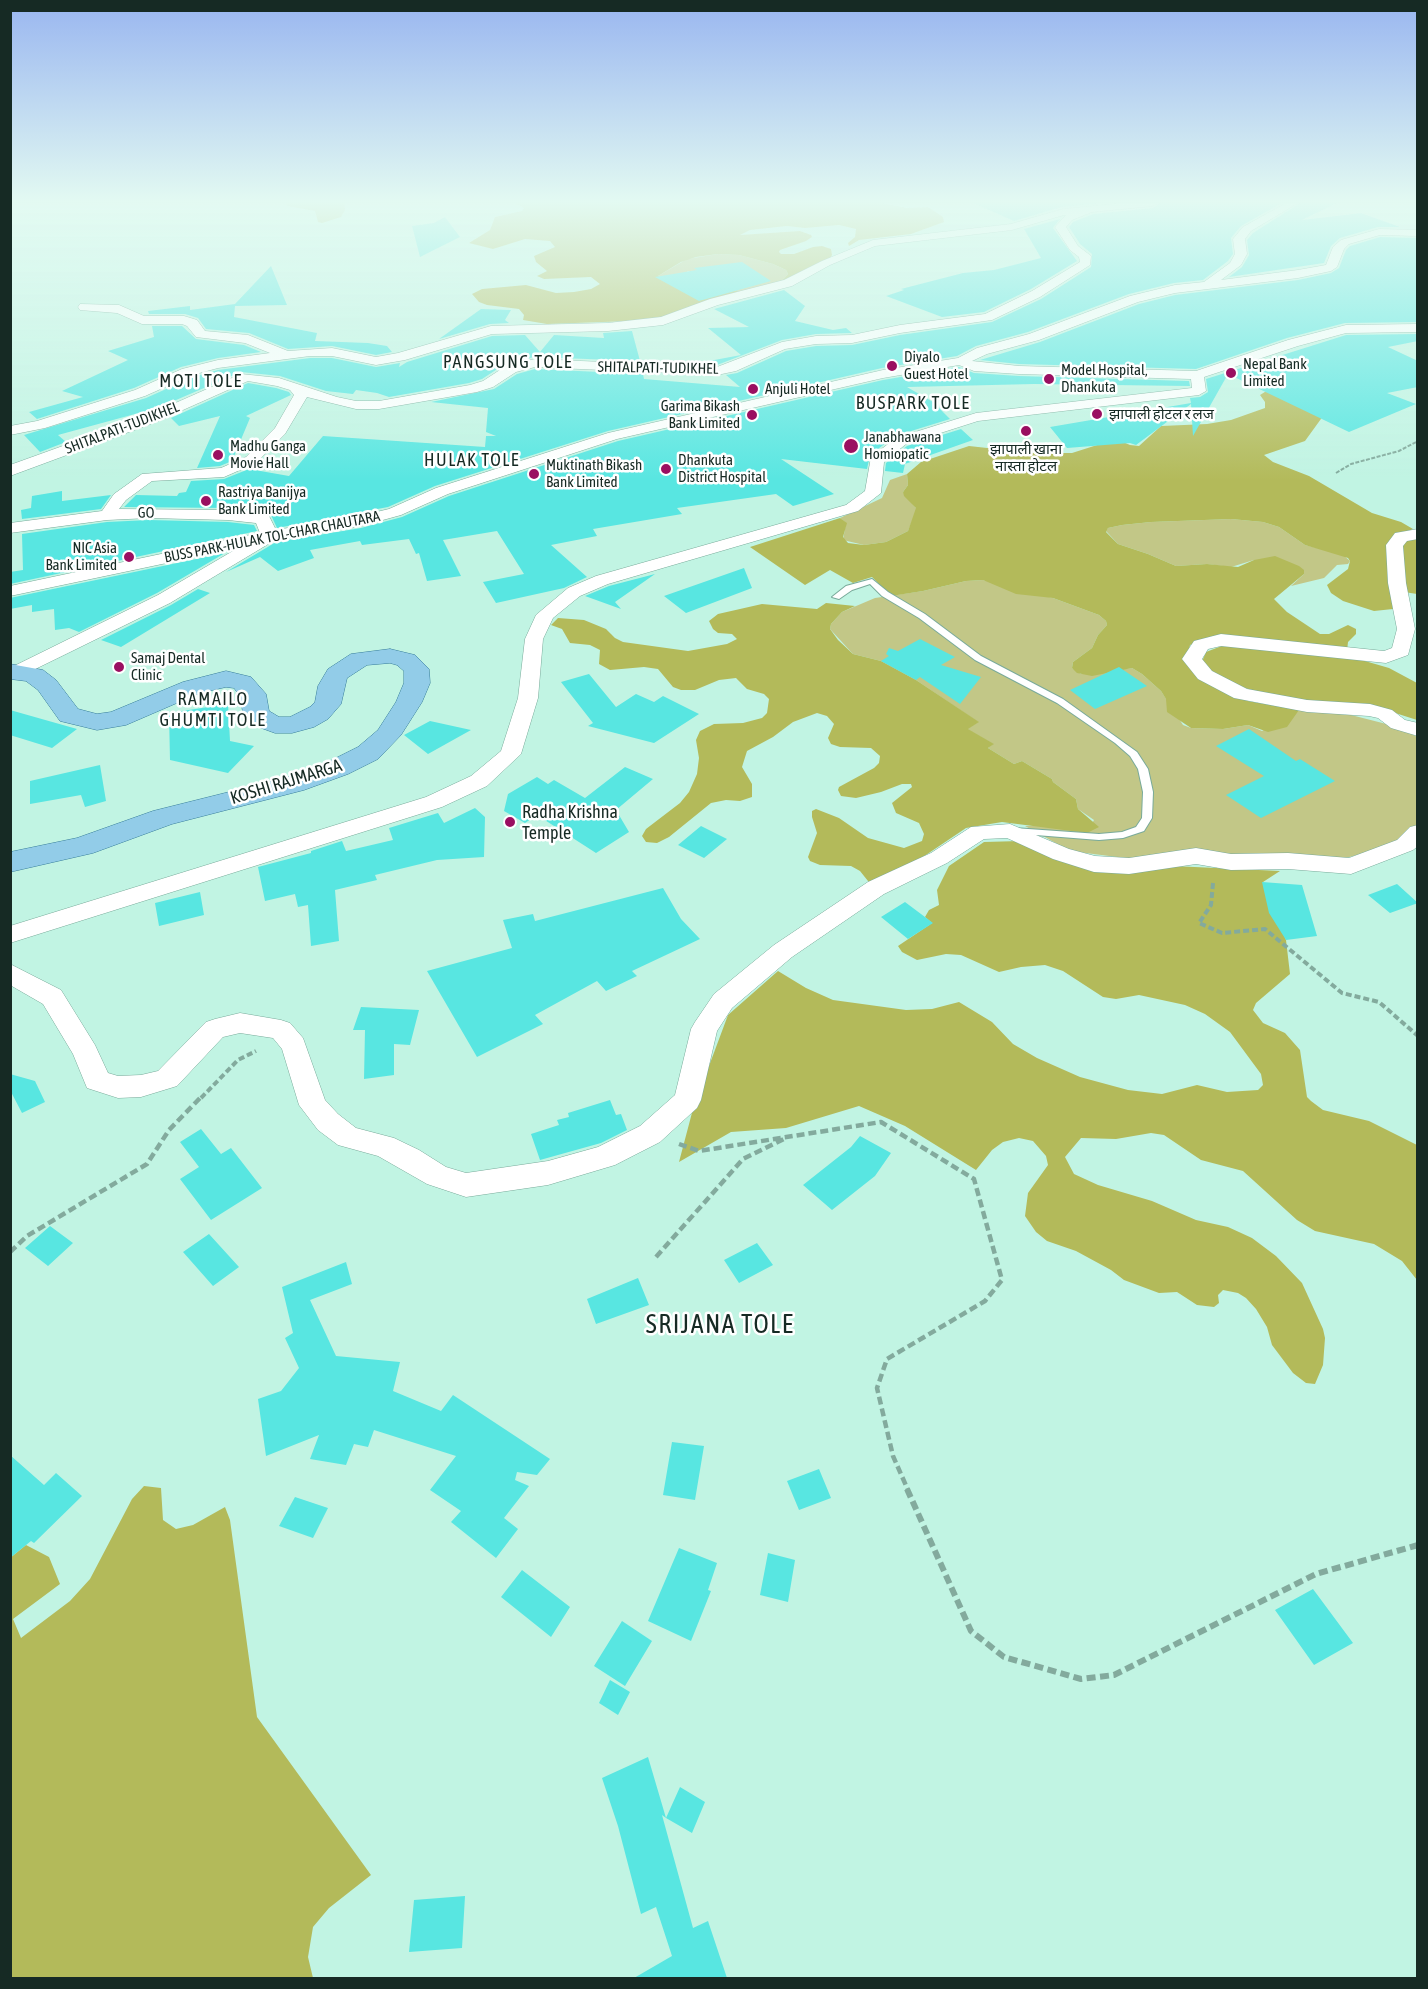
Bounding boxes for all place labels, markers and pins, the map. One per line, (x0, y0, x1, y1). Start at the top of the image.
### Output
place label: Diyalo Guest Hotel (904, 348, 968, 383)
place label: Nepal Bank Limited (1243, 355, 1307, 390)
marker: Diyalo Guest Hotel (885, 359, 899, 373)
place label: Model Hospital, Dhankuta (1061, 361, 1148, 396)
marker: Nepal Bank Limited (1224, 366, 1238, 380)
marker: Model Hospital, Dhankuta (1042, 372, 1056, 386)
place label: Anjuli Hotel (765, 380, 831, 398)
marker: Anjuli Hotel (746, 382, 760, 396)
place label: Garima Bikash Bank Limited (661, 397, 740, 432)
place label: झापाली होटल र लज (1109, 405, 1214, 423)
marker: झापाली होटल र लज (1090, 407, 1104, 421)
marker: Garima Bikash Bank Limited (745, 408, 759, 422)
marker: झापाली खाना नास्ता होटल (1019, 424, 1033, 438)
place label: Janabhawana Homiopatic (864, 428, 941, 463)
place label: Madhu Ganga Movie Hall (230, 437, 306, 472)
marker: Janabhawana Homiopatic (842, 437, 860, 455)
place label: झापाली खाना नास्ता होटल (990, 440, 1062, 475)
marker: Madhu Ganga Movie Hall (211, 448, 225, 462)
place label: Dhankuta District Hospital (678, 451, 766, 486)
place label: Muktinath Bikash Bank Limited (546, 456, 642, 491)
marker: Dhankuta District Hospital (659, 462, 673, 476)
marker: Muktinath Bikash Bank Limited (527, 467, 541, 481)
place label: Rastriya Banijya Bank Limited (218, 483, 306, 518)
marker: Rastriya Banijya Bank Limited (199, 494, 213, 508)
place label: NIC Asia Bank Limited (45, 539, 117, 574)
marker: NIC Asia Bank Limited (122, 550, 136, 564)
place label: Samaj Dental Clinic (131, 649, 205, 684)
marker: Samaj Dental Clinic (112, 660, 126, 674)
place label: Radha Krishna Temple (522, 801, 618, 844)
marker: Radha Krishna Temple (503, 815, 517, 829)

